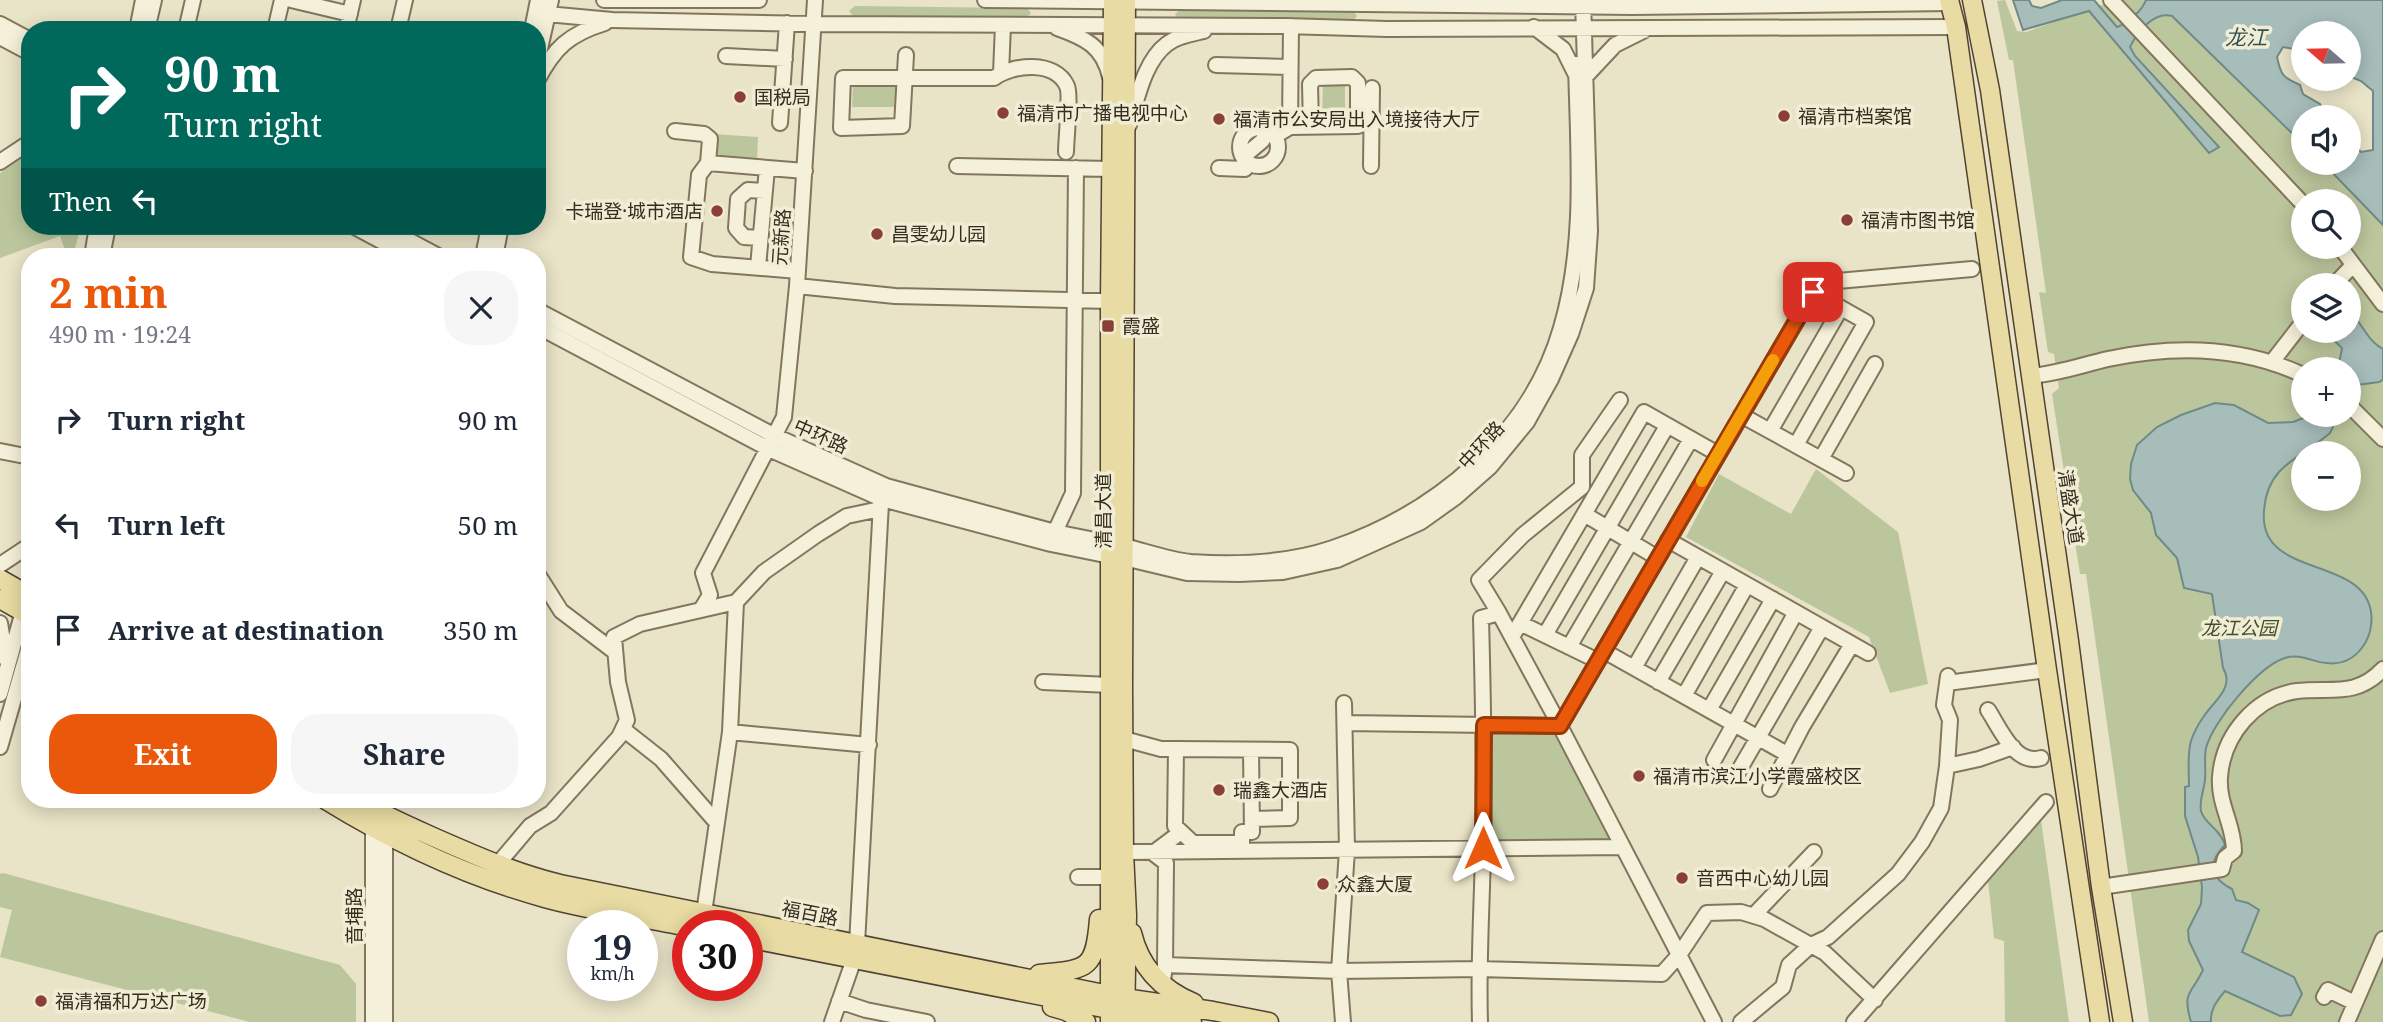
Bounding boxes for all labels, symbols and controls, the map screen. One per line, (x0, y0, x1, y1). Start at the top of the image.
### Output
north arrow (2291, 21, 2361, 91)
map controls (2291, 21, 2361, 511)
water label: 龙江 (2225, 23, 2269, 51)
text: 90 m (164, 40, 280, 106)
icon: right (49, 49, 140, 140)
place label: 国税局 (754, 84, 811, 110)
marker: 国税局 (732, 89, 748, 105)
place label: 福清市广播电视中心 (1017, 100, 1188, 126)
text: Turn right (164, 103, 322, 146)
place label: 福清市档案馆 (1798, 103, 1912, 129)
marker: 福清市广播电视中心 (995, 105, 1011, 121)
button: sound (2291, 105, 2361, 175)
place label: 福清市公安局出入境接待大厅 (1233, 106, 1480, 132)
marker: 福清市档案馆 (1776, 108, 1792, 124)
marker: 福清市公安局出入境接待大厅 (1211, 111, 1227, 127)
icon: left (126, 182, 164, 220)
text: Then (49, 183, 112, 219)
button: search (2291, 189, 2361, 259)
place label: 卡瑞登·城市酒店 (565, 198, 703, 224)
marker: 卡瑞登·城市酒店 (709, 203, 725, 219)
place label: 福清市图书馆 (1861, 207, 1975, 233)
street label: 元新路 (766, 208, 796, 266)
marker: 福清市图书馆 (1839, 212, 1855, 228)
place label: 昌雯幼儿园 (891, 221, 986, 247)
marker: 昌雯幼儿园 (869, 226, 885, 242)
pin (1783, 262, 1843, 322)
text: 2 min (49, 263, 168, 320)
button: close (444, 271, 518, 345)
icon: arrive (1794, 273, 1832, 311)
button: layers (2291, 273, 2361, 343)
place label: 霞盛 (1122, 313, 1160, 339)
text: 490 m · 19:24 (49, 318, 191, 350)
marker: 霞盛 (1100, 318, 1116, 334)
button: + (2291, 357, 2361, 427)
icon: right (49, 401, 87, 439)
text: Turn right (108, 402, 245, 438)
text: 90 m (458, 402, 518, 438)
street label: 中环路 (790, 413, 852, 459)
street label: 中环路 (1452, 415, 1510, 475)
button: − (2291, 441, 2361, 511)
street label: 清盛大道 (2052, 467, 2090, 547)
street label: 清昌大道 (1090, 473, 1116, 549)
icon: left (49, 506, 87, 544)
text: Turn left (108, 507, 225, 543)
text: 50 m (458, 507, 518, 543)
icon: arrive (49, 611, 87, 649)
text: Arrive at destination (108, 612, 384, 648)
text: 350 m (443, 612, 518, 648)
park label: 龙江公园 (2201, 615, 2280, 641)
button: Exit (49, 714, 277, 794)
button: Share (291, 714, 518, 794)
place label: 福清市滨江小学霞盛校区 (1653, 763, 1862, 789)
marker: 福清市滨江小学霞盛校区 (1631, 768, 1647, 784)
place label: 瑞鑫大酒店 (1233, 777, 1328, 803)
marker: 瑞鑫大酒店 (1211, 782, 1227, 798)
position arrow (1446, 811, 1520, 885)
place label: 音西中心幼儿园 (1696, 865, 1829, 891)
marker: 音西中心幼儿园 (1674, 870, 1690, 886)
place label: 众鑫大厦 (1337, 871, 1413, 897)
marker: 众鑫大厦 (1315, 876, 1331, 892)
street label: 音埔路 (341, 887, 367, 945)
street label: 福百路 (780, 895, 840, 931)
speed limit sign: 30 (672, 910, 763, 1001)
text: 19 (593, 923, 632, 970)
text: km/h (590, 961, 635, 985)
place label: 福清福和万达广场 (55, 988, 207, 1014)
marker: 福清福和万达广场 (33, 993, 49, 1009)

